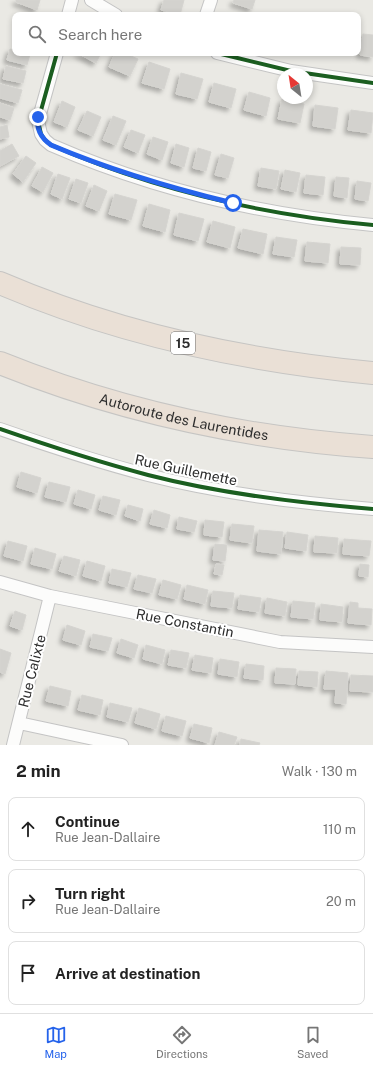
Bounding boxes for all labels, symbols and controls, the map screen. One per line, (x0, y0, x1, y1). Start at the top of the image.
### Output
search box (12, 12, 361, 56)
icon: search (26, 23, 48, 45)
text: Search here (58, 26, 142, 43)
north arrow (277, 68, 313, 104)
route end (29, 108, 47, 126)
route start (224, 194, 242, 212)
road number: 15 (171, 332, 195, 354)
street label: Autoroute des Laurentides (97, 390, 269, 443)
street label: Rue Guillemette (133, 451, 239, 489)
street label: Rue Constantin (135, 606, 235, 640)
street label: Rue Calixte (15, 633, 49, 709)
text: 2 min (16, 761, 61, 781)
text: Walk · 130 m (282, 764, 357, 779)
text: Continue (55, 813, 120, 830)
icon: ahead (17, 818, 39, 840)
text: 110 m (323, 822, 356, 837)
text: Rue Jean-Dallaire (55, 830, 160, 845)
text: Turn right (55, 885, 125, 902)
icon: right (17, 890, 39, 912)
text: 20 m (326, 894, 356, 909)
text: Rue Jean-Dallaire (55, 902, 160, 917)
icon: arrive (17, 962, 39, 984)
text: Arrive at destination (55, 965, 200, 982)
tab: Map (45, 1024, 67, 1060)
tab: Directions (156, 1024, 208, 1060)
tab: Saved (297, 1024, 328, 1060)

